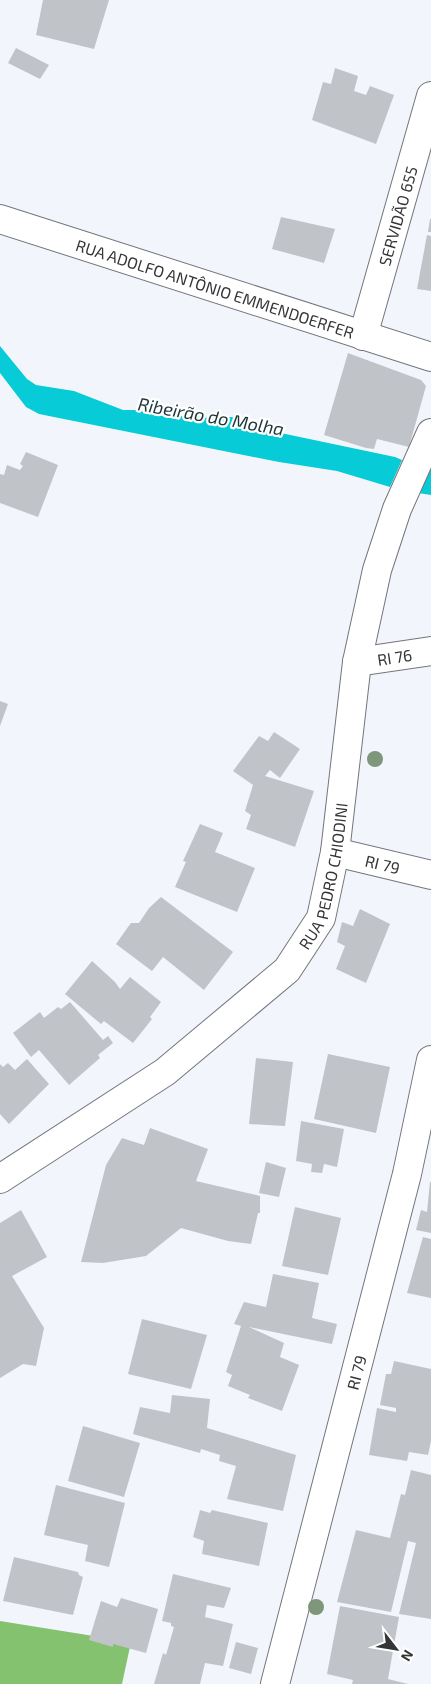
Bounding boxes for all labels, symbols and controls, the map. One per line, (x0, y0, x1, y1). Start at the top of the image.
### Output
street label: SERVIDÃO 655 (374, 164, 420, 268)
street label: RUA ADOLFO ANTÔNIO EMMENDOERFER (74, 235, 357, 341)
water label: Ribeirão do Molha (136, 392, 286, 440)
street label: RI 76 (376, 644, 413, 668)
street label: RUA PEDRO CHIODINI (294, 802, 350, 952)
street label: RI 79 (363, 850, 402, 877)
street label: RI 79 (342, 1353, 369, 1392)
north arrow (371, 1624, 421, 1674)
text: N (398, 1647, 417, 1665)

